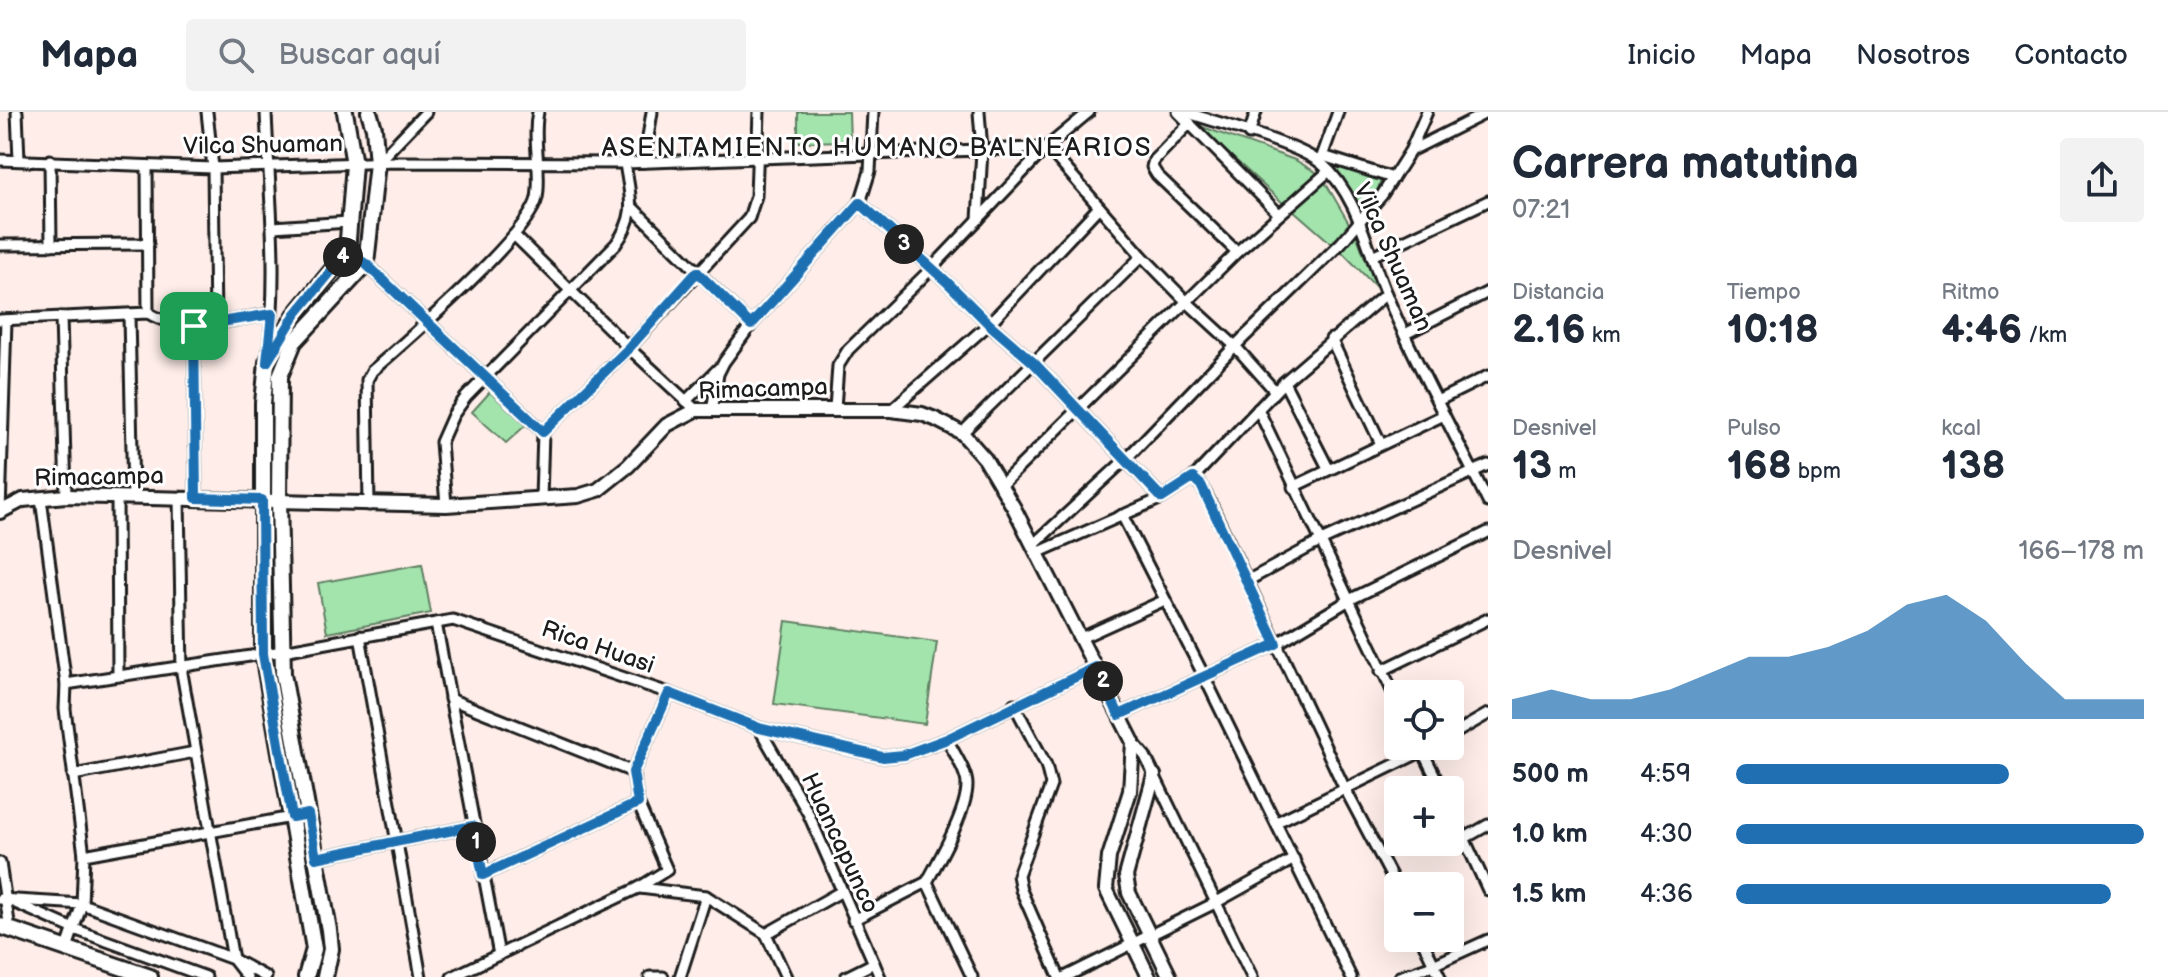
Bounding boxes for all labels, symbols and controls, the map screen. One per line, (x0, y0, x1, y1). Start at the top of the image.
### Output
search box (186, 19, 746, 91)
text: Mapa (40, 33, 138, 78)
icon: search (214, 33, 258, 77)
text: Buscar aquí (278, 37, 441, 73)
text: Inicio (1627, 39, 1696, 72)
text: Mapa (1740, 39, 1812, 72)
text: Nosotros (1856, 39, 1970, 72)
text: Contacto (2014, 39, 2128, 72)
street label: Vilca Shuaman (183, 129, 343, 161)
district label: ASENTAMIENTO HUMANO BALNEARIOS (601, 133, 1153, 164)
text: Carrera matutina (1512, 138, 1859, 191)
button: share (2060, 138, 2144, 222)
street label: Vilca Shuaman (1347, 178, 1439, 336)
text: 07:21 (1512, 195, 1570, 226)
pin: 3 (884, 224, 924, 264)
text: 3 (898, 230, 910, 257)
pin: 4 (323, 237, 363, 277)
text: 4 (337, 243, 349, 270)
text: Distancia (1512, 279, 1604, 306)
text: Tiempo (1727, 279, 1801, 306)
text: Ritmo (1941, 279, 2000, 306)
pin (160, 292, 228, 360)
icon: arrive (172, 304, 216, 348)
text: 2.16 (1512, 306, 1586, 354)
text: 10:18 (1727, 306, 1819, 354)
text: 4:46 (1941, 306, 2022, 354)
text: km (1586, 322, 1621, 349)
text: /km (2022, 322, 2067, 349)
street label: Rimacampa (698, 372, 828, 406)
text: Desnivel (1512, 415, 1597, 442)
text: Pulso (1727, 415, 1781, 442)
text: kcal (1941, 415, 1981, 442)
text: 13 (1512, 442, 1552, 490)
text: 168 (1727, 442, 1792, 490)
text: 138 (1941, 442, 2006, 490)
text: m (1552, 458, 1576, 485)
text: bpm (1792, 458, 1841, 485)
street label: Rimacampa (34, 461, 164, 493)
text: Desnivel (1512, 536, 1612, 567)
text: 166–178 m (2019, 536, 2144, 567)
street label: Rica Huasi (538, 614, 658, 680)
pin: 2 (1083, 661, 1123, 701)
text: 2 (1096, 667, 1110, 694)
map controls (1384, 680, 1464, 952)
button: locate (1384, 680, 1464, 760)
text: 500 m (1512, 759, 1589, 790)
text: 4:59 (1640, 759, 1691, 790)
street label: Huancapunco (795, 768, 885, 918)
button: + (1384, 776, 1464, 856)
text: 1.0 km (1512, 819, 1588, 850)
text: 4:30 (1640, 819, 1692, 850)
pin: 1 (456, 822, 496, 862)
text: 1 (471, 828, 481, 855)
button: − (1384, 872, 1464, 952)
text: 1.5 km (1512, 879, 1587, 910)
text: 4:36 (1640, 879, 1693, 910)

